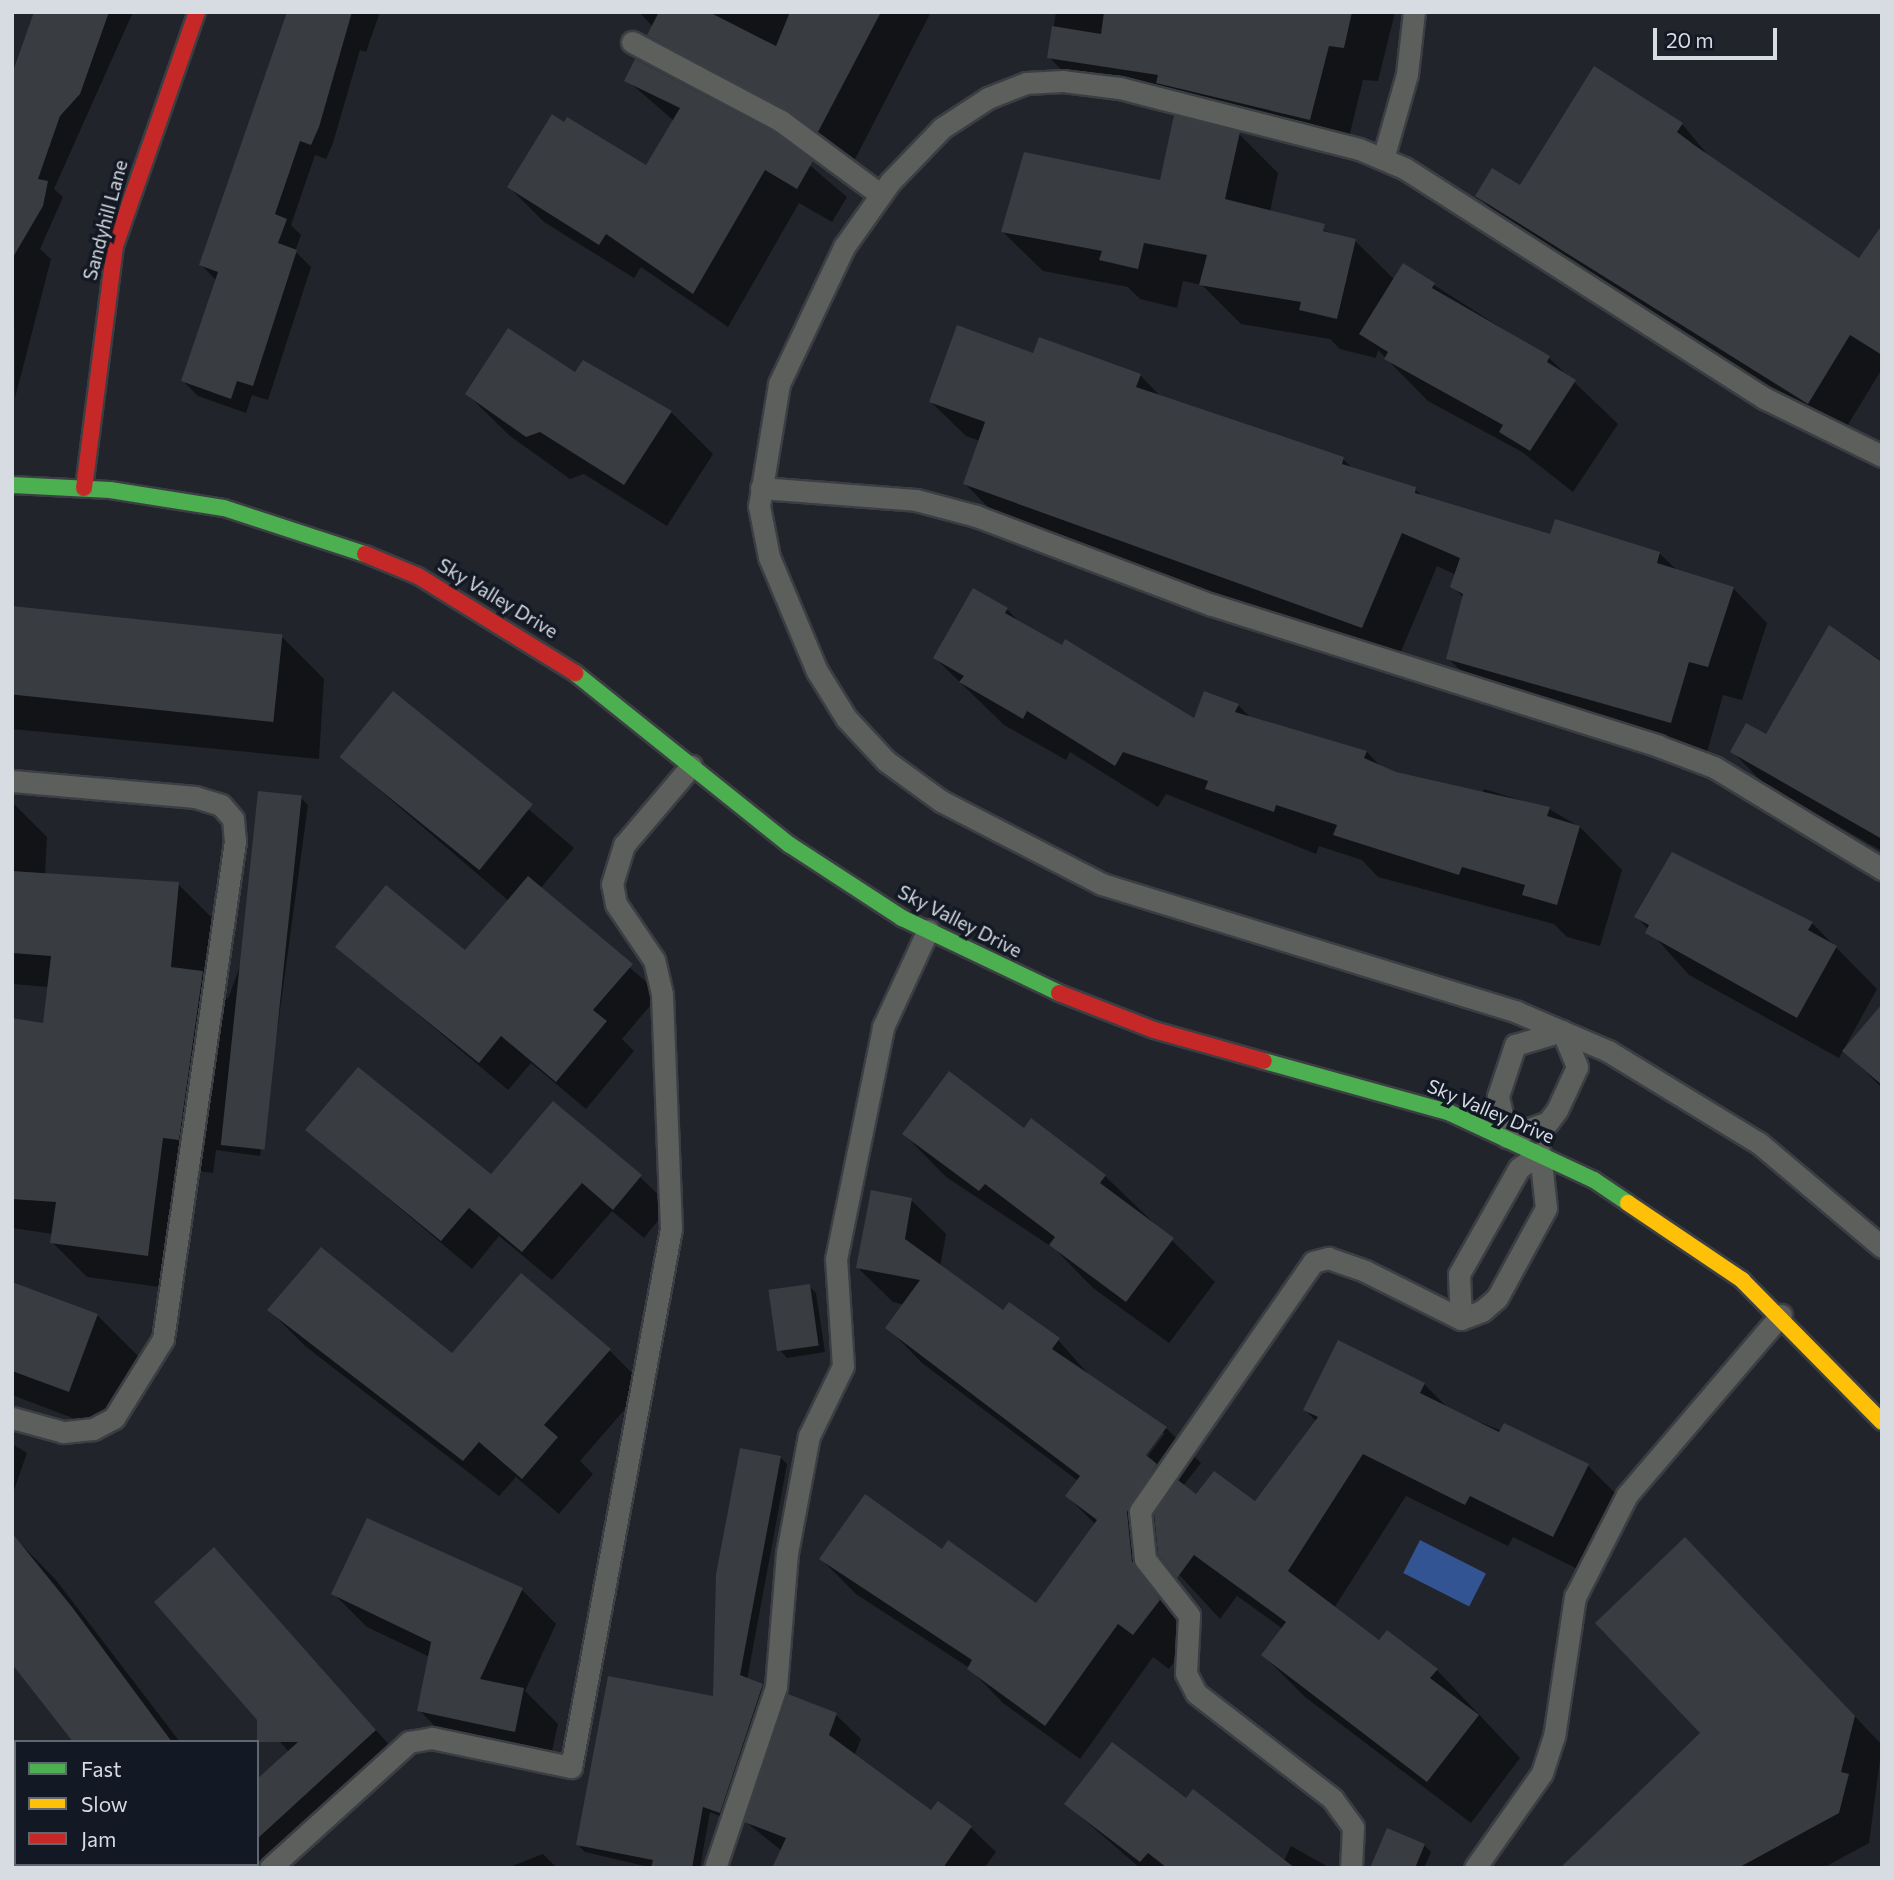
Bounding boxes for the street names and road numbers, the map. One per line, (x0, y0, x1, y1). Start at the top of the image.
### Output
street label: Sandyhill Lane (78, 157, 132, 283)
street label: Sky Valley Drive (434, 553, 562, 643)
street label: Sky Valley Drive (894, 880, 1026, 962)
street label: Sky Valley Drive (1424, 1074, 1558, 1148)

